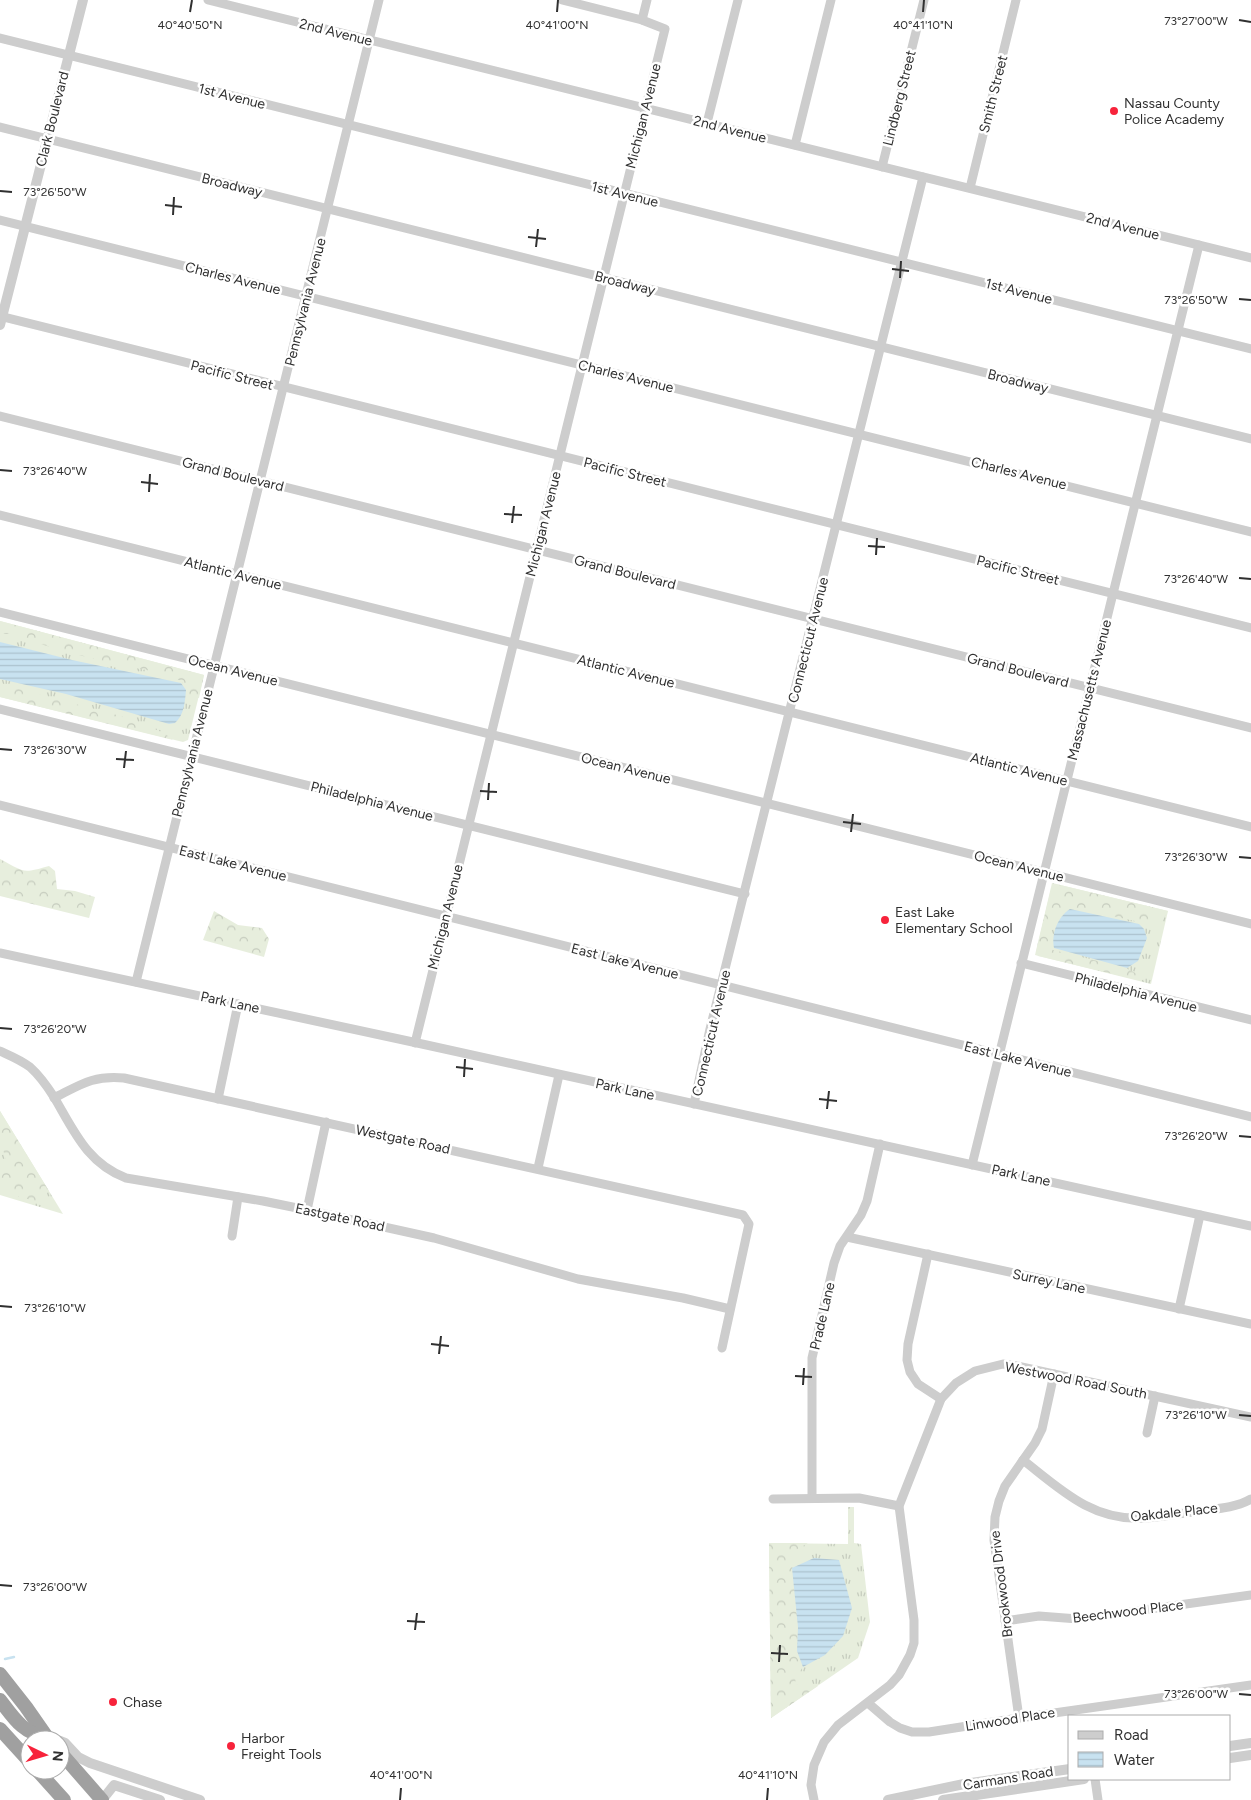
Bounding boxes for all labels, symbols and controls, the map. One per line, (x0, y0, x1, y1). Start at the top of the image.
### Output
text: 73°27'00"W (1164, 14, 1228, 28)
street label: 2nd Avenue (298, 15, 374, 50)
text: 40°40'50"N (158, 18, 222, 32)
text: 40°41'00"N (526, 18, 588, 32)
text: 40°41'10"N (893, 18, 953, 32)
street label: Lindberg Street (879, 49, 920, 148)
street label: Smith Street (976, 53, 1011, 135)
street label: Michigan Avenue (622, 61, 665, 170)
street label: Clark Boulevard (32, 70, 73, 168)
street label: 1st Avenue (197, 80, 267, 113)
place label: Nassau County Police Academy (1124, 95, 1225, 128)
marker: Nassau County Police Academy (1108, 105, 1120, 117)
street label: 2nd Avenue (692, 112, 768, 147)
street label: Broadway (200, 170, 265, 201)
street label: 1st Avenue (590, 178, 660, 211)
text: 73°26'50"W (23, 185, 87, 199)
street label: 2nd Avenue (1085, 209, 1161, 244)
street label: Pennsylvania Avenue (281, 236, 330, 368)
street label: Charles Avenue (183, 258, 283, 299)
street label: Broadway (593, 268, 658, 299)
street label: 1st Avenue (984, 275, 1054, 308)
text: 73°26'50"W (1164, 293, 1228, 307)
street label: Charles Avenue (576, 356, 676, 397)
street label: Pacific Street (189, 357, 275, 394)
street label: Broadway (986, 366, 1051, 397)
street label: Charles Avenue (969, 453, 1069, 494)
street label: Grand Boulevard (180, 454, 285, 495)
street label: Pacific Street (582, 454, 668, 491)
text: 73°26'40"W (23, 464, 87, 478)
street label: Michigan Avenue (522, 469, 565, 578)
street label: Grand Boulevard (572, 552, 677, 593)
street label: Pacific Street (975, 552, 1061, 589)
street label: Atlantic Avenue (182, 553, 284, 594)
text: 73°26'40"W (1164, 572, 1228, 586)
street label: Connecticut Avenue (785, 575, 832, 705)
street label: Massachusetts Avenue (1064, 618, 1115, 762)
street label: Grand Boulevard (965, 650, 1070, 691)
street label: Ocean Avenue (186, 651, 280, 690)
street label: Atlantic Avenue (575, 651, 677, 692)
street label: Pennsylvania Avenue (168, 687, 217, 819)
text: 73°26'30"W (24, 743, 87, 757)
street label: Ocean Avenue (579, 749, 673, 788)
street label: Atlantic Avenue (968, 749, 1070, 790)
street label: Philadelphia Avenue (309, 778, 435, 825)
street label: East Lake Avenue (177, 842, 289, 885)
street label: Ocean Avenue (972, 847, 1066, 886)
text: 73°26'30"W (1165, 850, 1228, 864)
street label: Michigan Avenue (424, 862, 467, 971)
place label: East Lake Elementary School (895, 904, 1013, 937)
marker: East Lake Elementary School (879, 914, 891, 926)
street label: East Lake Avenue (569, 940, 681, 983)
street label: Connecticut Avenue (689, 968, 734, 1098)
street label: Philadelphia Avenue (1073, 969, 1199, 1016)
street label: Park Lane (199, 988, 261, 1017)
text: 73°26'20"W (23, 1022, 87, 1036)
street label: East Lake Avenue (962, 1038, 1074, 1081)
street label: Park Lane (594, 1075, 656, 1104)
street label: Westgate Road (354, 1121, 452, 1158)
text: 73°26'20"W (1164, 1129, 1228, 1143)
street label: Park Lane (990, 1161, 1052, 1190)
street label: Eastgate Road (294, 1200, 386, 1235)
street label: Surrey Lane (1011, 1265, 1087, 1298)
street label: Prade Lane (806, 1280, 839, 1352)
text: 73°26'10"W (24, 1301, 86, 1315)
street label: Westwood Road South (1003, 1358, 1149, 1403)
text: 73°26'10"W (1165, 1408, 1227, 1422)
street label: Oakdale Place (1130, 1499, 1219, 1526)
street label: Brookwood Drive (986, 1529, 1016, 1638)
text: 73°26'00"W (23, 1580, 88, 1594)
street label: Beechwood Place (1072, 1596, 1185, 1627)
text: 73°26'00"W (1164, 1687, 1229, 1701)
place label: Chase (123, 1694, 163, 1711)
marker: Chase (107, 1696, 119, 1708)
street label: Linwood Place (964, 1704, 1056, 1735)
legend (1068, 1715, 1231, 1780)
text: Road (1114, 1726, 1149, 1744)
north arrow (20, 1730, 70, 1780)
place label: Harbor Freight Tools (241, 1730, 322, 1763)
marker: Harbor Freight Tools (225, 1740, 237, 1752)
text: N (49, 1750, 66, 1762)
text: Water (1114, 1751, 1154, 1769)
street label: Carmans Road (962, 1763, 1054, 1794)
text: 40°41'00"N (370, 1768, 432, 1782)
text: 40°41'10"N (738, 1768, 798, 1782)

